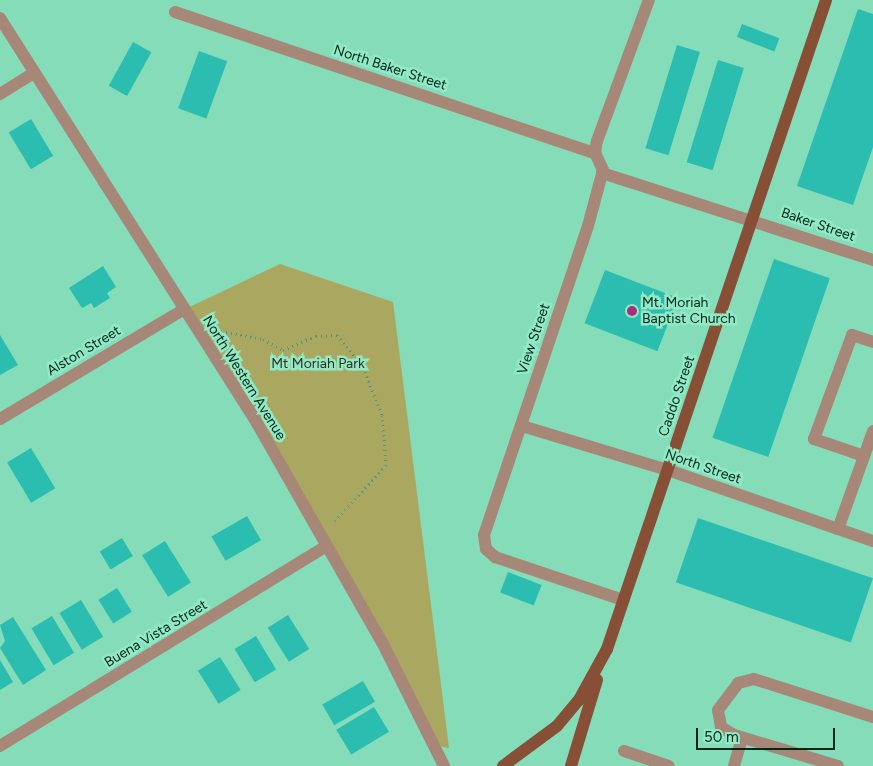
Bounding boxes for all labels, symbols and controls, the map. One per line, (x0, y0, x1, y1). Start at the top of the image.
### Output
street label: North Baker Street (331, 42, 449, 94)
street label: Baker Street (779, 204, 857, 246)
place label: Mt. Moriah Baptist Church (642, 295, 736, 328)
street label: View Street (514, 301, 554, 377)
marker: Mt. Moriah Baptist Church (626, 305, 638, 317)
street label: North Western Avenue (199, 313, 289, 443)
street label: Alston Street (44, 322, 124, 380)
street label: Caddo Street (655, 353, 699, 439)
park label: Mt Moriah Park (271, 356, 365, 372)
street label: North Street (663, 446, 743, 488)
street label: Buena Vista Street (102, 597, 210, 671)
scale bar (698, 718, 837, 750)
text: 50 m (704, 728, 739, 746)

